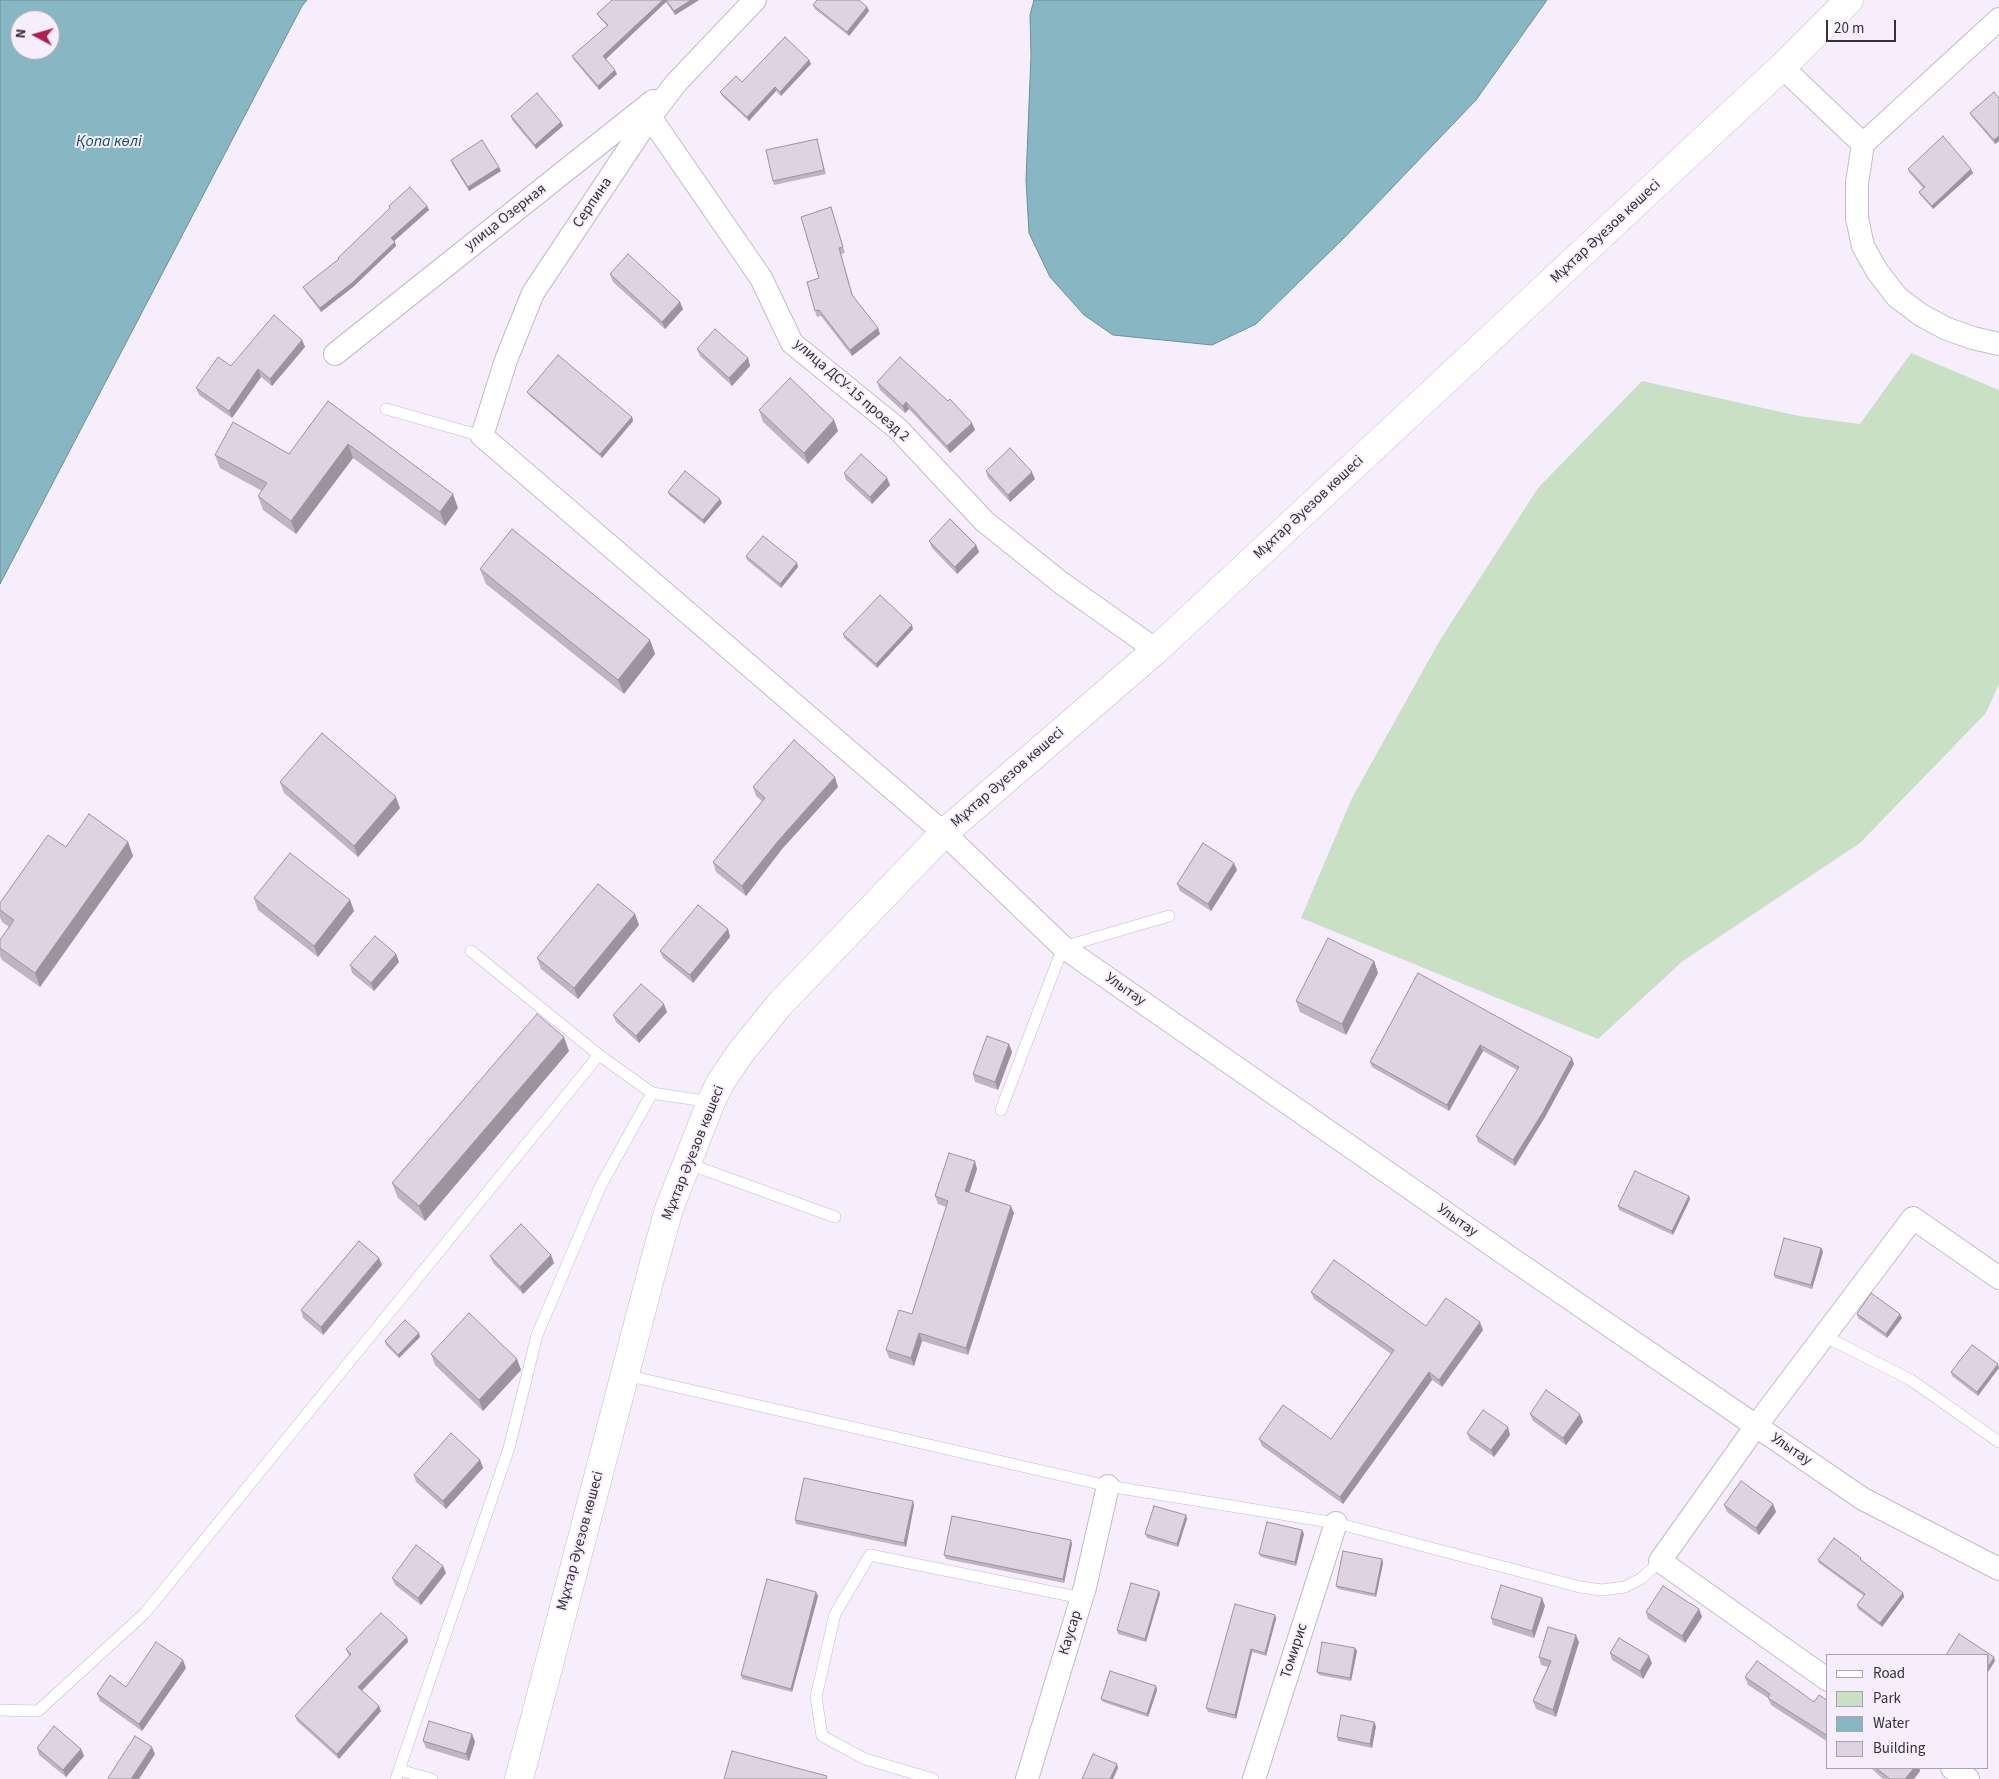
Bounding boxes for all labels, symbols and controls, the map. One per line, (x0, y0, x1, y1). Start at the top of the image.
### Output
north arrow (10, 10, 60, 60)
scale bar (1829, 10, 1899, 42)
text: 20 m (1834, 18, 1864, 39)
text: N (11, 28, 32, 39)
water label: Қопа көлі (76, 132, 142, 152)
street label: Серпина (570, 174, 616, 232)
street label: Мұхтар Әуезов көшесі (1547, 176, 1665, 288)
street label: улица Озерная (462, 181, 550, 255)
street label: улица ДСУ-15 проезд 2 (789, 336, 913, 446)
street label: Мұхтар Әуезов көшесі (1250, 452, 1368, 564)
street label: Мұхтар Әуезов көшесі (948, 724, 1068, 832)
street label: Улытау (1101, 970, 1149, 1010)
street label: Мұхтар Әуезов көшесі (659, 1083, 729, 1223)
street label: Улытау (1433, 1201, 1481, 1241)
street label: Улытау (1767, 1430, 1815, 1470)
street label: Мұхтар Әуезов көшесі (554, 1469, 608, 1613)
street label: Каусар (1056, 1608, 1086, 1658)
street label: Томирис (1278, 1621, 1312, 1681)
legend (1826, 1654, 1989, 1769)
text: Road (1873, 1663, 1905, 1684)
text: Park (1873, 1688, 1901, 1709)
text: Water (1873, 1713, 1909, 1734)
text: Building (1873, 1738, 1925, 1759)

